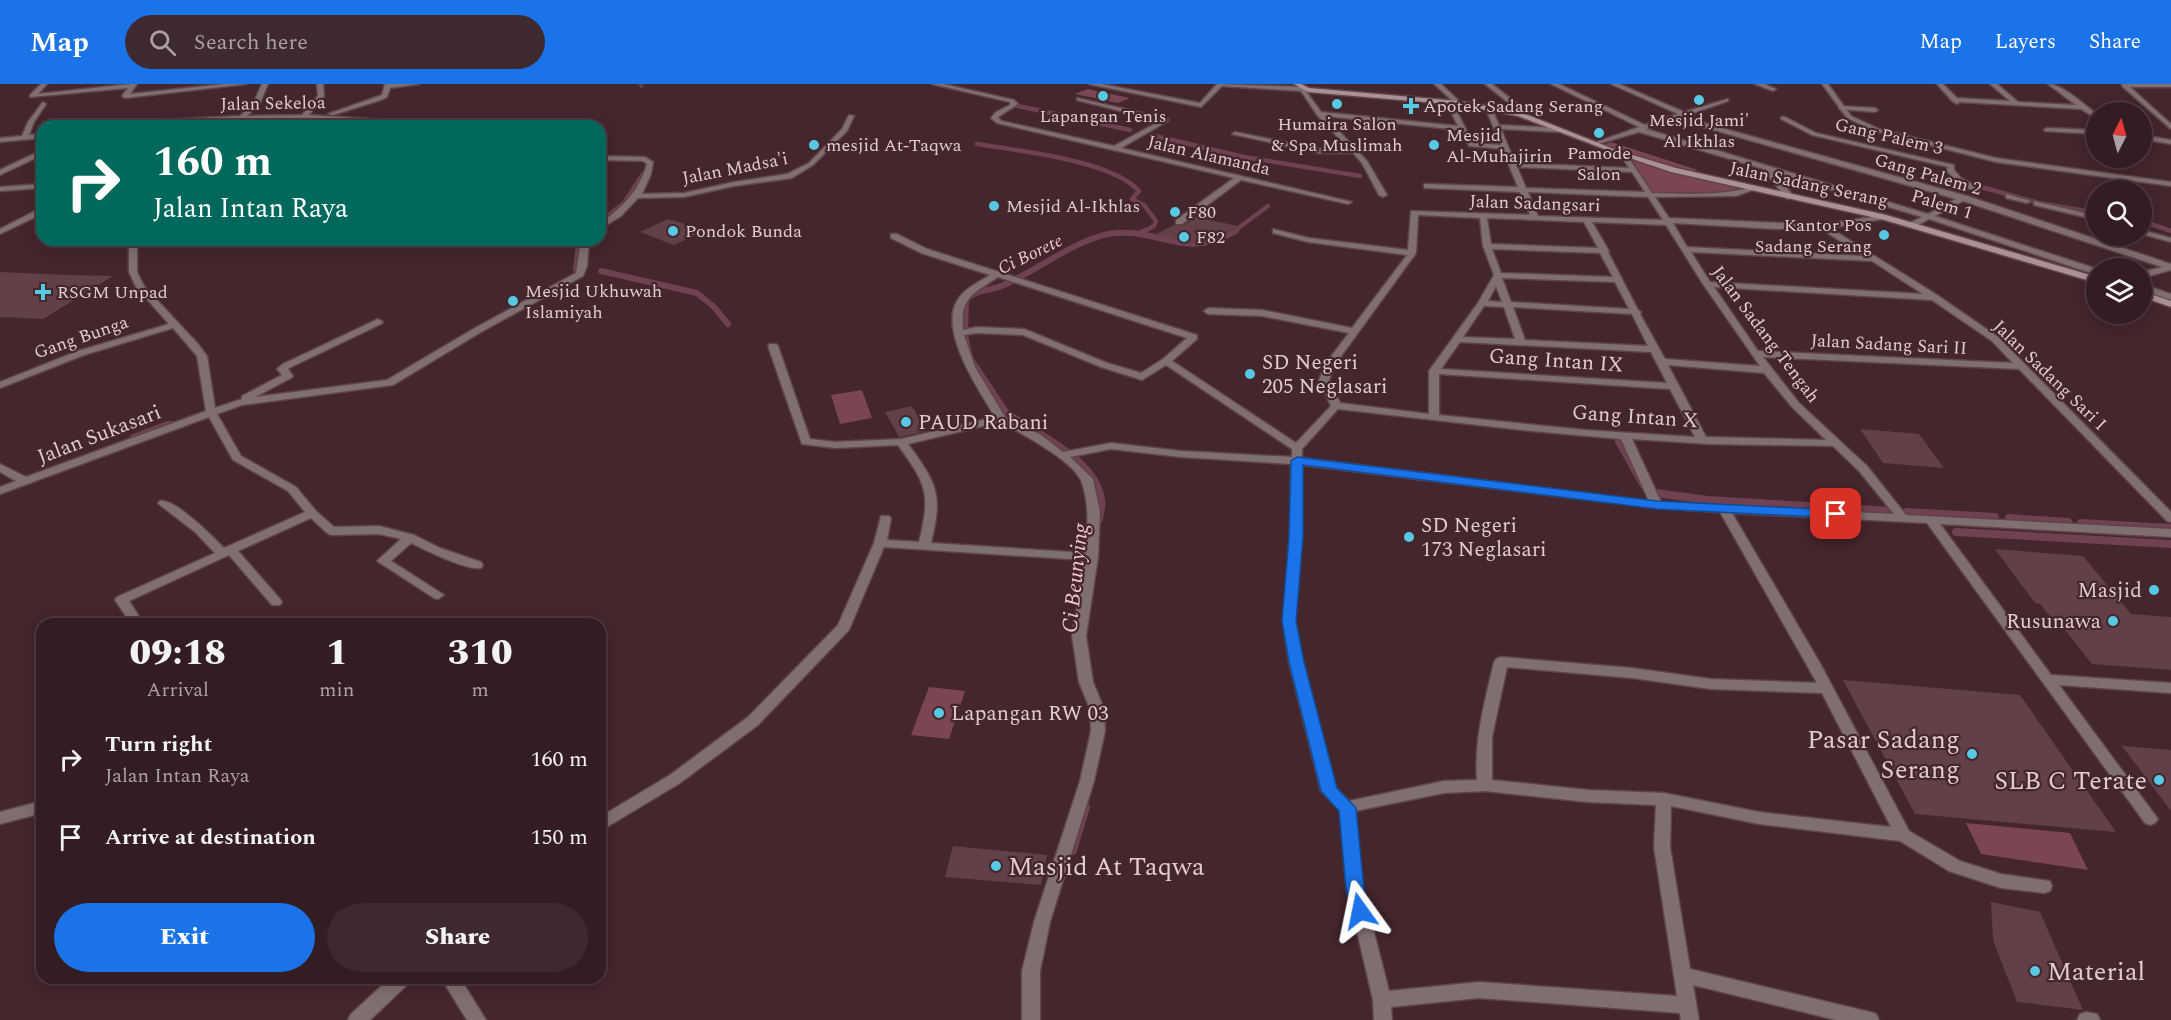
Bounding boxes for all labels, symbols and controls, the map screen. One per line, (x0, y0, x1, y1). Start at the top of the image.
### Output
search box (125, 15, 545, 69)
text: Map (30, 21, 89, 64)
icon: search (146, 26, 179, 59)
text: Search here (194, 26, 308, 59)
text: Map (1920, 26, 1962, 58)
text: Layers (1995, 26, 2056, 58)
text: Share (2089, 26, 2141, 58)
street label: Jalan Sekeloa (220, 89, 326, 118)
marker: Lapangan Tenis (1096, 89, 1110, 103)
place label: Apotek Sadang Serang (1423, 93, 1603, 120)
marker: Mesjid Jami' Al Ikhlas (1692, 93, 1706, 107)
marker: Humaira Salon & Spa Muslimah (1330, 97, 1344, 111)
marker: Apotek Sadang Serang (1404, 99, 1418, 113)
north arrow (2086, 102, 2152, 168)
map controls (2086, 102, 2152, 324)
place label: Lapangan Tenis (1040, 103, 1166, 130)
place label: Mesjid Jami' Al Ikhlas (1649, 107, 1749, 155)
place label: Humaira Salon & Spa Muslimah (1272, 111, 1402, 159)
street label: Gang Palem 3 (1832, 111, 1946, 162)
place label: Mesjid Al-Muhajirin (1446, 122, 1552, 170)
marker: Pamode Salon (1592, 126, 1606, 140)
street label: Jalan Alamanda (1145, 128, 1273, 183)
text: 160 m (153, 131, 272, 194)
place label: mesjid At-Taqwa (826, 132, 962, 159)
marker: mesjid At-Taqwa (807, 138, 821, 152)
marker: Mesjid Al-Muhajirin (1427, 138, 1441, 152)
place label: Pamode Salon (1567, 140, 1631, 188)
icon: right (54, 144, 132, 222)
street label: Jalan Madsa'i (680, 145, 790, 192)
street label: Gang Palem 2 (1871, 146, 1985, 203)
street label: Jalan Sadang Serang (1727, 154, 1891, 214)
button: search (2086, 180, 2152, 246)
street label: Palem 1 (1908, 182, 1976, 227)
text: Jalan Intan Raya (153, 188, 348, 230)
street label: Jalan Sadangsari (1469, 188, 1601, 219)
place label: Mesjid Al-Ikhlas (1006, 193, 1140, 220)
marker: Mesjid Al-Ikhlas (987, 199, 1001, 213)
place label: F80 (1187, 199, 1216, 226)
marker: F80 (1168, 205, 1182, 219)
place label: Kantor Pos Sadang Serang (1755, 212, 1872, 260)
place label: Pondok Bunda (685, 218, 802, 245)
marker: Pondok Bunda (666, 224, 680, 238)
place label: F82 (1196, 224, 1225, 251)
water label: Ci Borete (993, 227, 1067, 282)
marker: Kantor Pos Sadang Serang (1877, 228, 1891, 242)
marker: F82 (1177, 230, 1191, 244)
button: layers (2086, 258, 2152, 324)
street label: Jalan Sadang Tengah (1705, 260, 1826, 409)
place label: Mesjid Ukhuwah Islamiyah (525, 278, 662, 326)
place label: RSGM Unpad (57, 279, 168, 306)
marker: RSGM Unpad (34, 283, 52, 301)
marker: Mesjid Ukhuwah Islamiyah (506, 294, 520, 308)
street label: Gang Bunga (30, 309, 132, 366)
street label: Jalan Sadang Sari I (1986, 314, 2113, 437)
street label: Jalan Sadang Sari II (1810, 327, 1968, 362)
street label: Gang Intan IX (1488, 340, 1624, 382)
place label: SD Negeri 205 Neglasari (1262, 347, 1388, 403)
marker: SD Negeri 205 Neglasari (1243, 367, 1257, 381)
street label: Jalan Sukasari (33, 397, 166, 473)
street label: Gang Intan X (1571, 397, 1699, 437)
place label: PAUD Rabani (918, 407, 1048, 439)
marker: PAUD Rabani (899, 415, 913, 429)
pin (1810, 488, 1861, 539)
icon: arrive (1819, 497, 1852, 530)
place label: SD Negeri 173 Neglasari (1421, 510, 1547, 566)
water label: Ci Beunying (1053, 521, 1098, 635)
marker: SD Negeri 173 Neglasari (1402, 530, 1416, 544)
place label: Masjid (2078, 575, 2142, 607)
marker: Masjid (2147, 583, 2161, 597)
place label: Rusunawa (2006, 606, 2102, 638)
marker: Rusunawa (2106, 614, 2120, 628)
text: 09:18 (129, 626, 226, 681)
text: 1 (326, 626, 348, 681)
text: 310 (448, 626, 513, 681)
text: Arrival (147, 675, 209, 705)
text: min (319, 675, 354, 705)
text: m (472, 675, 489, 705)
place label: Lapangan RW 03 (951, 698, 1109, 730)
marker: Lapangan RW 03 (932, 706, 946, 720)
place label: Pasar Sadang Serang (1807, 720, 1960, 790)
text: Turn right (105, 728, 212, 761)
icon: right (54, 743, 87, 776)
text: 160 m (531, 743, 588, 776)
marker: Pasar Sadang Serang (1965, 747, 1979, 761)
text: Jalan Intan Raya (105, 761, 250, 791)
place label: SLB C Terate (1994, 761, 2147, 801)
marker: SLB C Terate (2152, 773, 2166, 787)
icon: arrive (54, 821, 87, 854)
text: Arrive at destination (105, 821, 316, 854)
text: 150 m (531, 821, 588, 854)
place label: Masjid At Taqwa (1008, 847, 1205, 887)
marker: Masjid At Taqwa (989, 859, 1003, 873)
position arrow (1328, 879, 1392, 943)
button: Exit (54, 903, 315, 972)
button: Share (327, 903, 588, 972)
place label: Material (2047, 952, 2145, 992)
marker: Material (2028, 964, 2042, 978)

